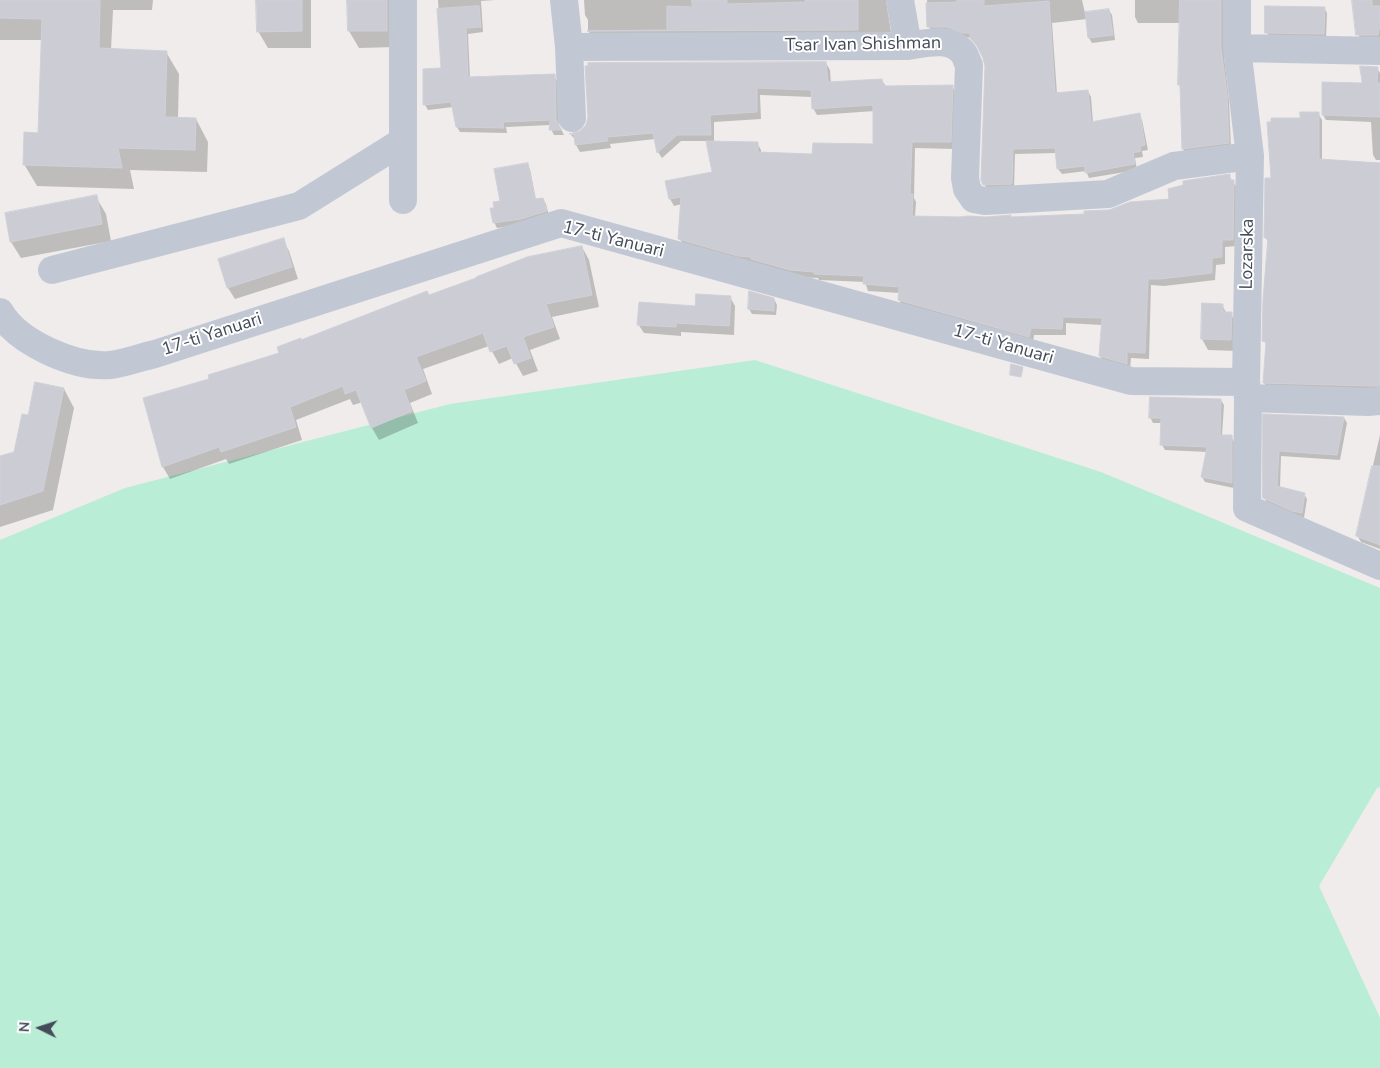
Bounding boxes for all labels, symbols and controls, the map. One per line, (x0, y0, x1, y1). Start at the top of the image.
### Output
street label: Tsar Ivan Shishman (785, 33, 941, 57)
street label: 17-ti Yanuari (560, 217, 666, 263)
street label: Lozarska (1237, 218, 1259, 290)
street label: 17-ti Yanuari (159, 309, 265, 361)
street label: 17-ti Yanuari (950, 320, 1056, 370)
north arrow (15, 1003, 65, 1053)
text: N (15, 1021, 34, 1033)

